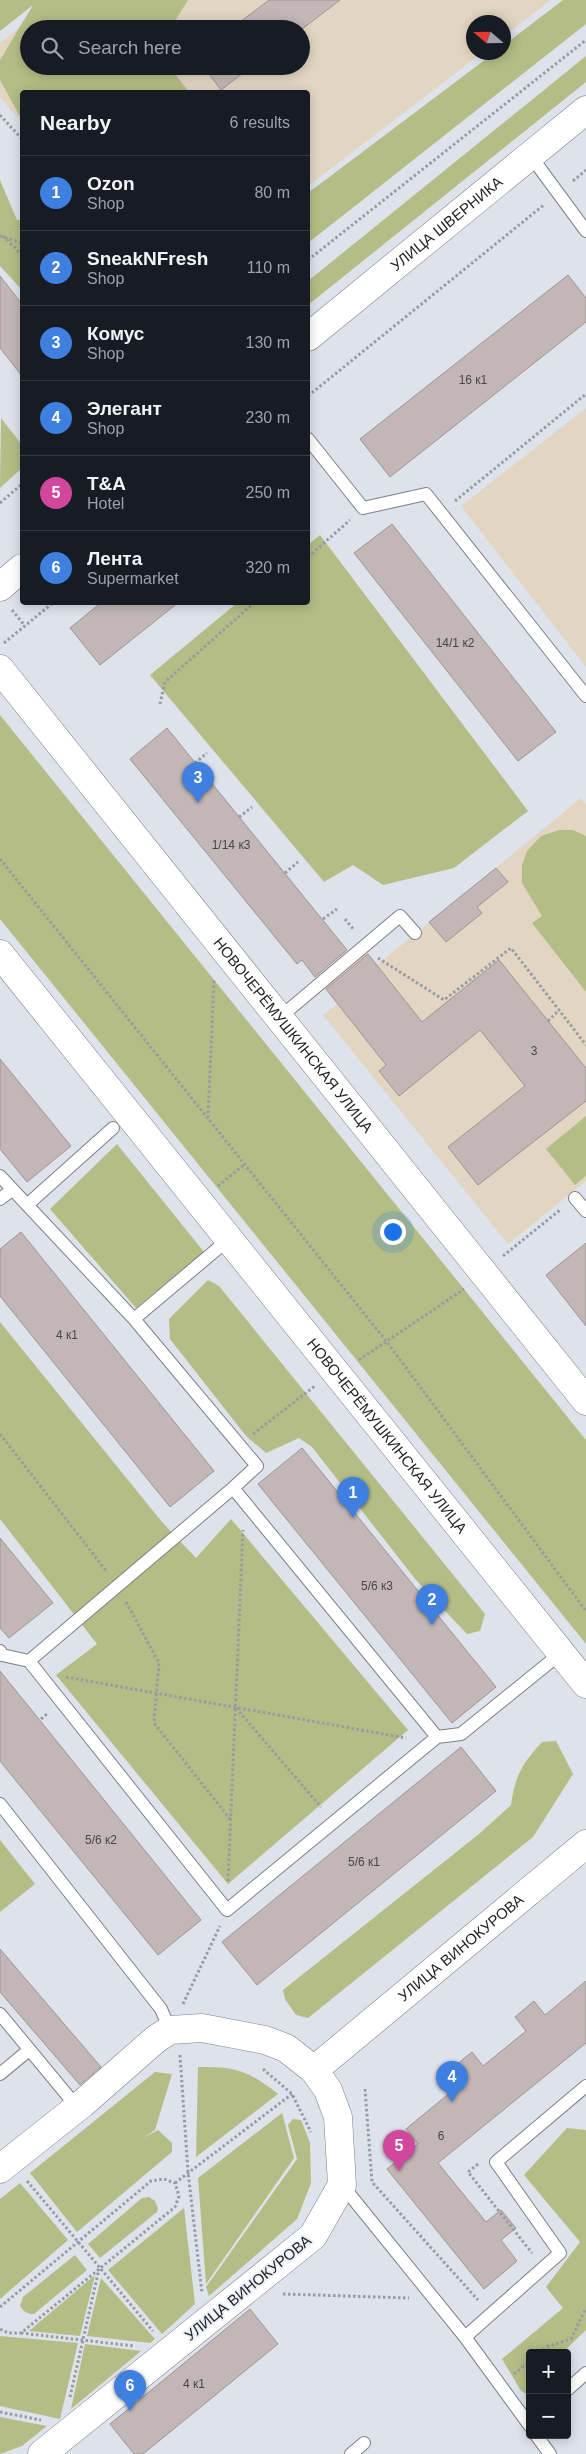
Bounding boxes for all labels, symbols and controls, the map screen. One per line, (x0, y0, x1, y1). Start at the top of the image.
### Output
north arrow (466, 15, 511, 60)
search box (20, 20, 310, 75)
icon: search (38, 34, 66, 62)
text: Search here (78, 37, 182, 58)
text: Nearby (40, 111, 111, 134)
text: 6 results (230, 114, 290, 131)
text: Ozon (87, 173, 135, 194)
street label: УЛИЦА ШВЕРНИКА (387, 173, 506, 274)
text: 1 (52, 184, 60, 201)
text: 80 m (254, 184, 290, 201)
text: Shop (87, 195, 124, 212)
text: SneakNFresh (87, 248, 208, 269)
text: 2 (52, 259, 60, 276)
text: 110 m (247, 259, 290, 276)
text: Shop (87, 270, 124, 287)
text: Комус (87, 323, 144, 344)
text: 3 (52, 334, 60, 351)
text: 130 m (246, 334, 290, 351)
text: Shop (87, 345, 124, 362)
house number: 16 к1 (459, 373, 488, 387)
text: Элегант (87, 398, 162, 419)
text: 4 (52, 409, 60, 426)
text: 230 m (246, 409, 290, 426)
text: Shop (87, 420, 124, 437)
text: T&A (87, 473, 126, 494)
text: 5 (52, 484, 60, 501)
text: 250 m (246, 484, 290, 501)
text: Hotel (87, 495, 124, 512)
text: Лента (87, 548, 142, 569)
text: 6 (52, 559, 60, 576)
text: 320 m (246, 559, 290, 576)
text: Supermarket (87, 570, 179, 587)
house number: 14/1 к2 (436, 636, 475, 650)
pin: 3 (182, 762, 214, 803)
house number: 1/14 к3 (212, 838, 251, 852)
street label: НОВОЧЕРЁМУШКИНСКАЯ УЛИЦА (210, 934, 377, 1136)
house number: 3 (531, 1044, 538, 1058)
your location (380, 1219, 406, 1245)
house number: 4 к1 (56, 1328, 78, 1342)
street label: НОВОЧЕРЁМУШКИНСКАЯ УЛИЦА (304, 1335, 471, 1536)
pin: 1 (337, 1477, 369, 1518)
house number: 5/6 к3 (361, 1579, 393, 1593)
pin: 2 (416, 1584, 448, 1625)
house number: 5/6 к2 (85, 1833, 117, 1847)
house number: 5/6 к1 (348, 1855, 380, 1869)
street label: УЛИЦА ВИНОКУРОВА (395, 1891, 527, 2004)
pin: 4 (436, 2061, 468, 2102)
house number: 6 (438, 2129, 445, 2143)
pin: 5 (383, 2130, 415, 2171)
street label: УЛИЦА ВИНОКУРОВА (181, 2231, 314, 2344)
map controls (526, 2349, 571, 2439)
button: + (526, 2349, 571, 2394)
pin: 6 (114, 2370, 146, 2411)
house number: 4 к1 (183, 2377, 205, 2391)
button: − (526, 2394, 571, 2439)

